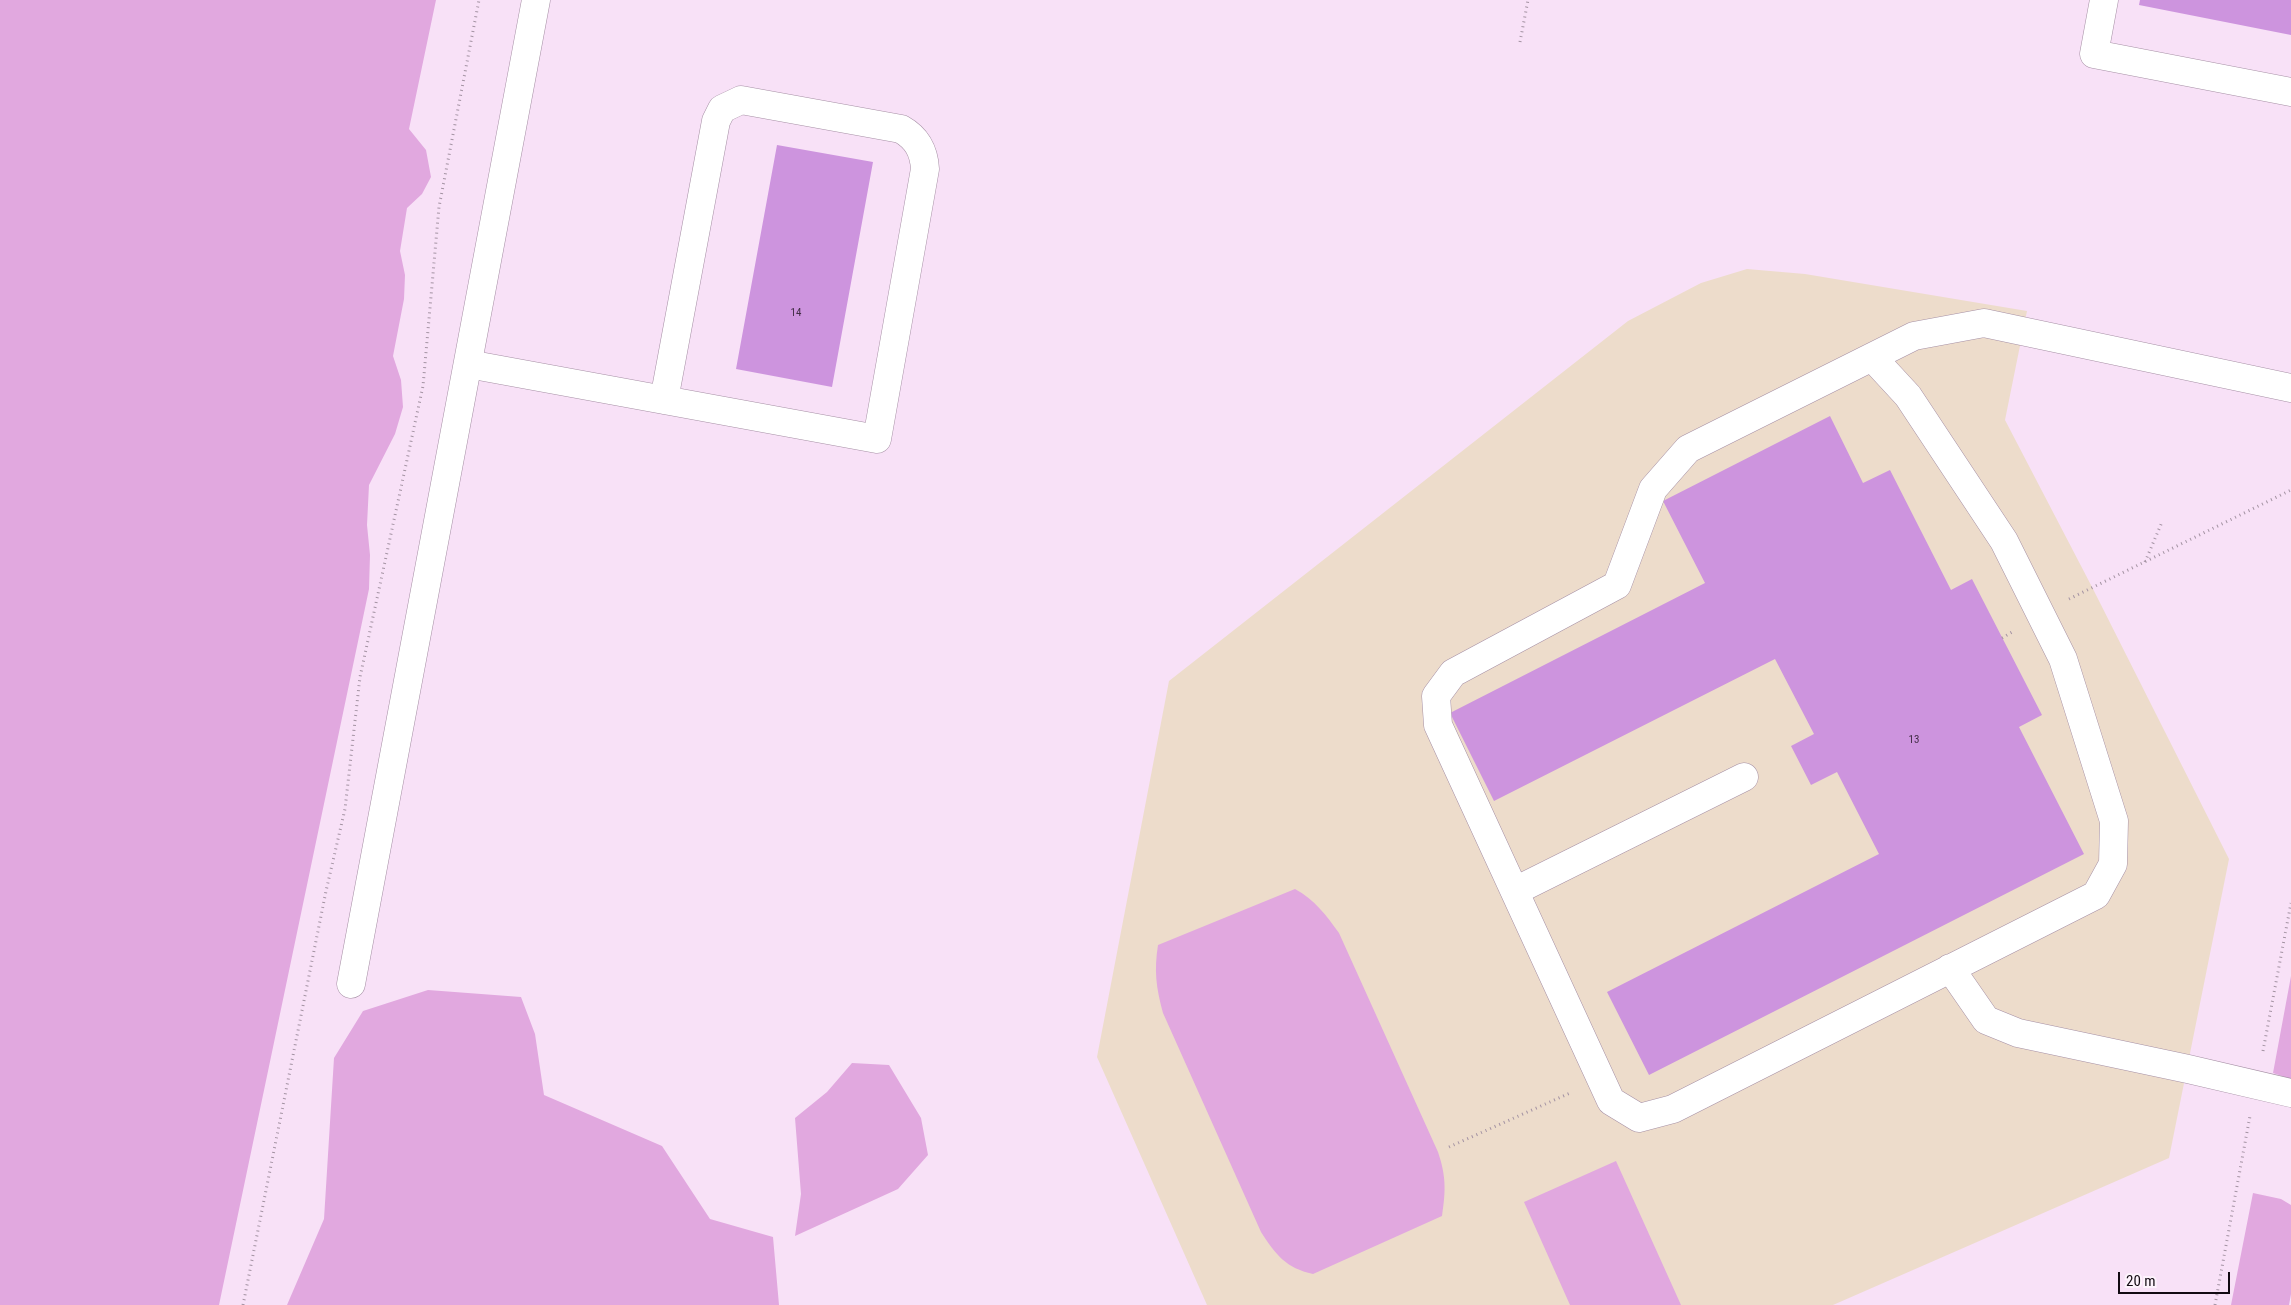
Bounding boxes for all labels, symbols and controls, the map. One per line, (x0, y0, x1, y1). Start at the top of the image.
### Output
house number: 14 (791, 306, 801, 320)
house number: 13 (1909, 733, 1919, 747)
scale bar (2121, 1262, 2234, 1294)
text: 20 m (2126, 1272, 2156, 1290)

